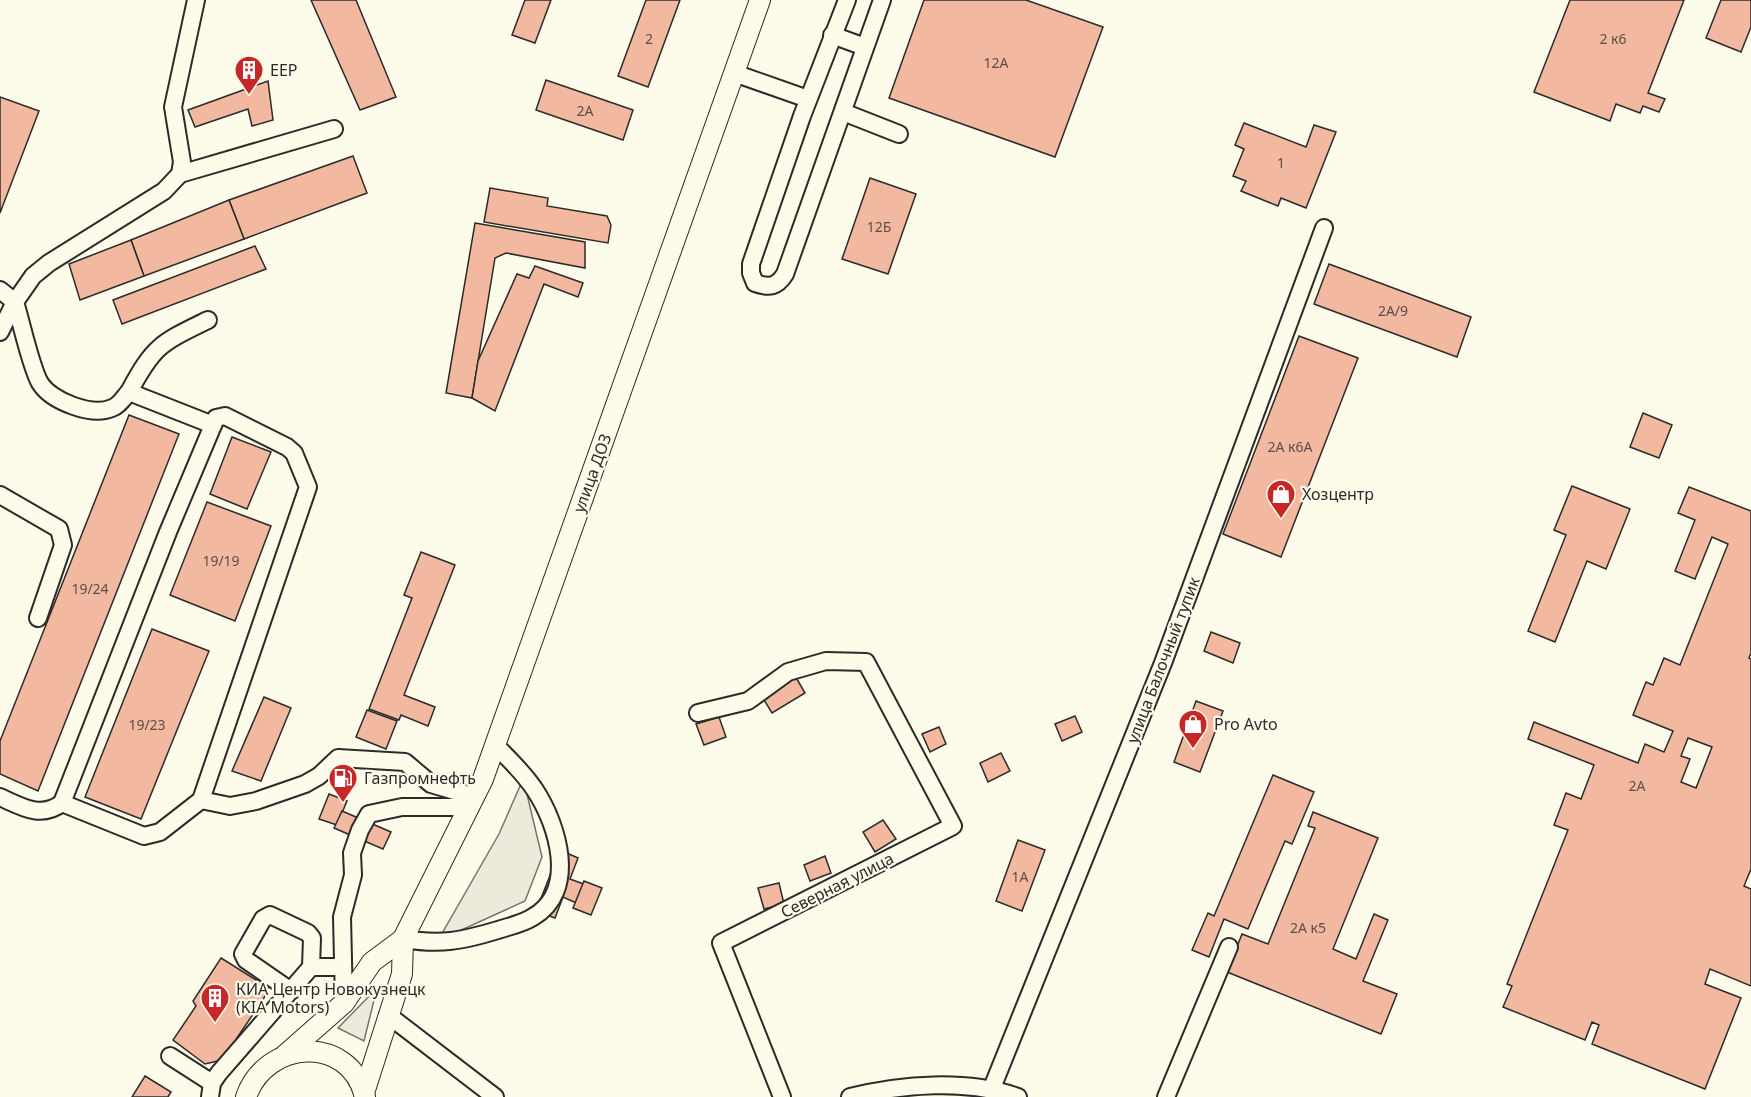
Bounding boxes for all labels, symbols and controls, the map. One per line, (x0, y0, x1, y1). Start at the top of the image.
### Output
house number: 2 (645, 29, 653, 48)
house number: 2 к6 (1599, 29, 1627, 48)
house number: 12А (984, 53, 1009, 72)
building icon: EEP (233, 54, 265, 96)
place label: EEP (270, 59, 297, 81)
house number: 2А (577, 101, 594, 120)
house number: 1 (1277, 153, 1285, 172)
house number: 12Б (867, 217, 891, 236)
house number: 2А/9 (1378, 301, 1408, 320)
street label: улица ДОЗ (568, 431, 616, 515)
house number: 2А к6А (1268, 437, 1313, 456)
shop icon: Хозцентр (1265, 478, 1297, 520)
place label: Хозцентр (1302, 483, 1374, 505)
house number: 19/19 (202, 551, 240, 570)
street label: улица Балочный тупик (1121, 573, 1205, 746)
house number: 19/24 (71, 579, 109, 598)
shop icon: Pro Аvto (1177, 708, 1209, 750)
place label: Pro Аvto (1214, 713, 1278, 735)
house number: 19/23 (128, 715, 166, 734)
fuel station icon: Газпромнефть (327, 762, 359, 804)
place label: Газпромнефть (364, 767, 476, 789)
house number: 2А (1629, 776, 1646, 795)
street label: Северная улица (777, 847, 897, 923)
house number: 1А (1012, 867, 1029, 886)
house number: 2А к5 (1290, 918, 1326, 937)
place label: КИА Центр Новокузнецк (KIA Motors) (236, 978, 426, 1018)
building icon: КИА Центр Новокузнецк (KIA Motors) (199, 982, 231, 1024)

